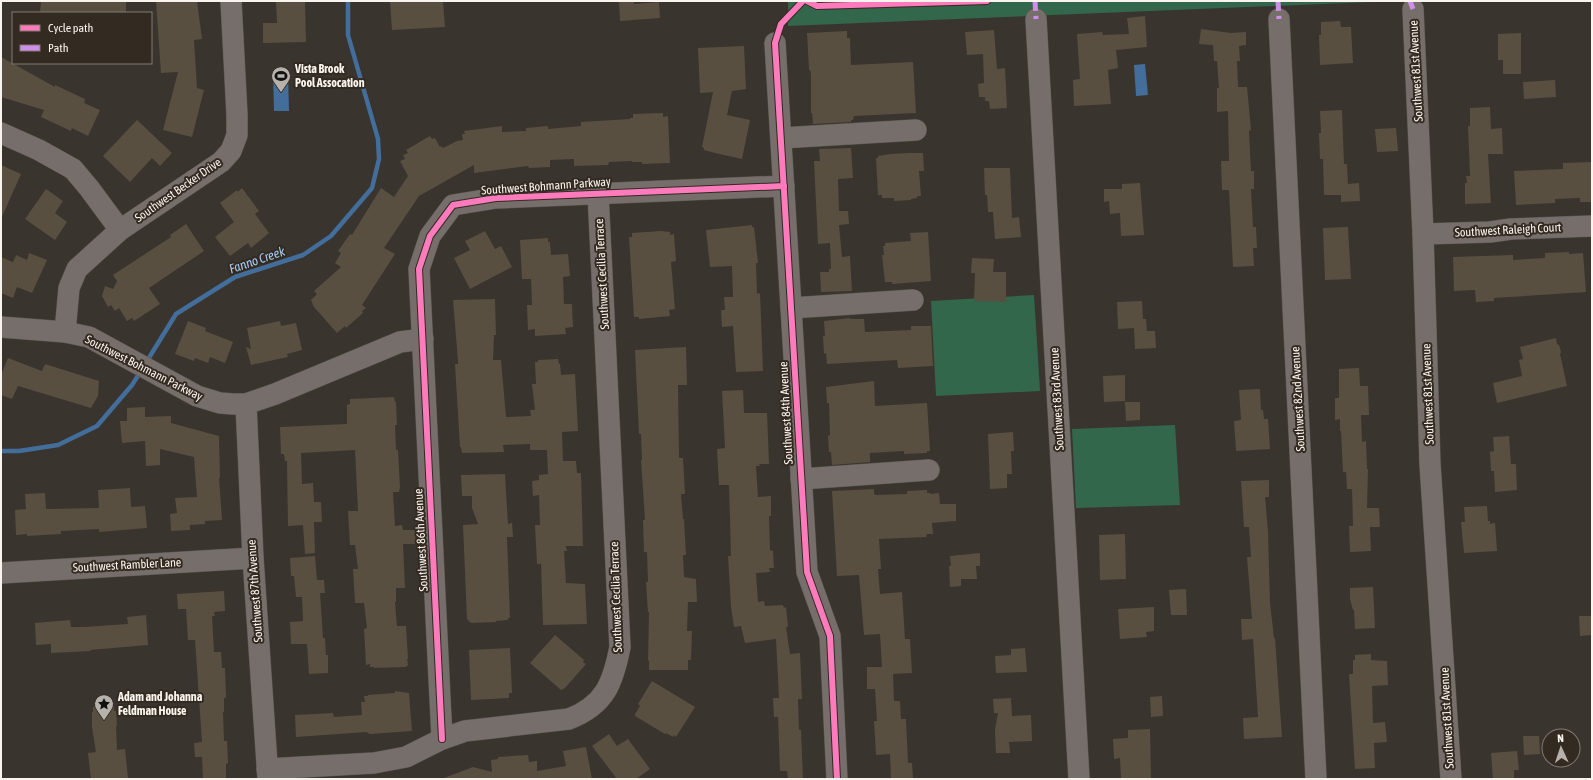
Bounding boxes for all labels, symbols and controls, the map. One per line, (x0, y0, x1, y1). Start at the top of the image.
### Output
legend (12, 12, 152, 64)
street label: Southwest 81st Avenue (1406, 20, 1426, 122)
text: Cycle path (48, 21, 93, 35)
text: Path (48, 41, 69, 55)
place label: Vista Brook Pool Assocation (294, 62, 365, 90)
sports icon: Vista Brook Pool Assocation (270, 65, 292, 93)
street label: Southwest Becker Drive (132, 155, 224, 225)
street label: Southwest Bohmann Parkway (481, 174, 611, 198)
street label: Southwest Cecilia Terrace (592, 218, 612, 330)
street label: Southwest Raleigh Court (1454, 220, 1562, 240)
water label: Fanno Creek (227, 243, 287, 277)
street label: Southwest Bohmann Parkway (83, 332, 205, 404)
street label: Southwest 81st Avenue (1419, 343, 1437, 445)
street label: Southwest 82nd Avenue (1288, 346, 1308, 452)
street label: Southwest 83rd Avenue (1047, 347, 1067, 451)
street label: Southwest 84th Avenue (776, 361, 796, 465)
street label: Southwest 86th Avenue (411, 488, 431, 592)
street label: Southwest 87th Avenue (244, 539, 266, 643)
street label: Southwest Cecilia Terrace (607, 541, 625, 653)
street label: Southwest Rambler Lane (72, 555, 182, 575)
street label: Southwest 81st Avenue (1437, 667, 1457, 769)
place label: Adam and Johanna Feldman House (117, 690, 203, 718)
place icon: Adam and Johanna Feldman House (93, 693, 115, 721)
north arrow (1541, 728, 1581, 768)
text: N (1557, 732, 1564, 744)

